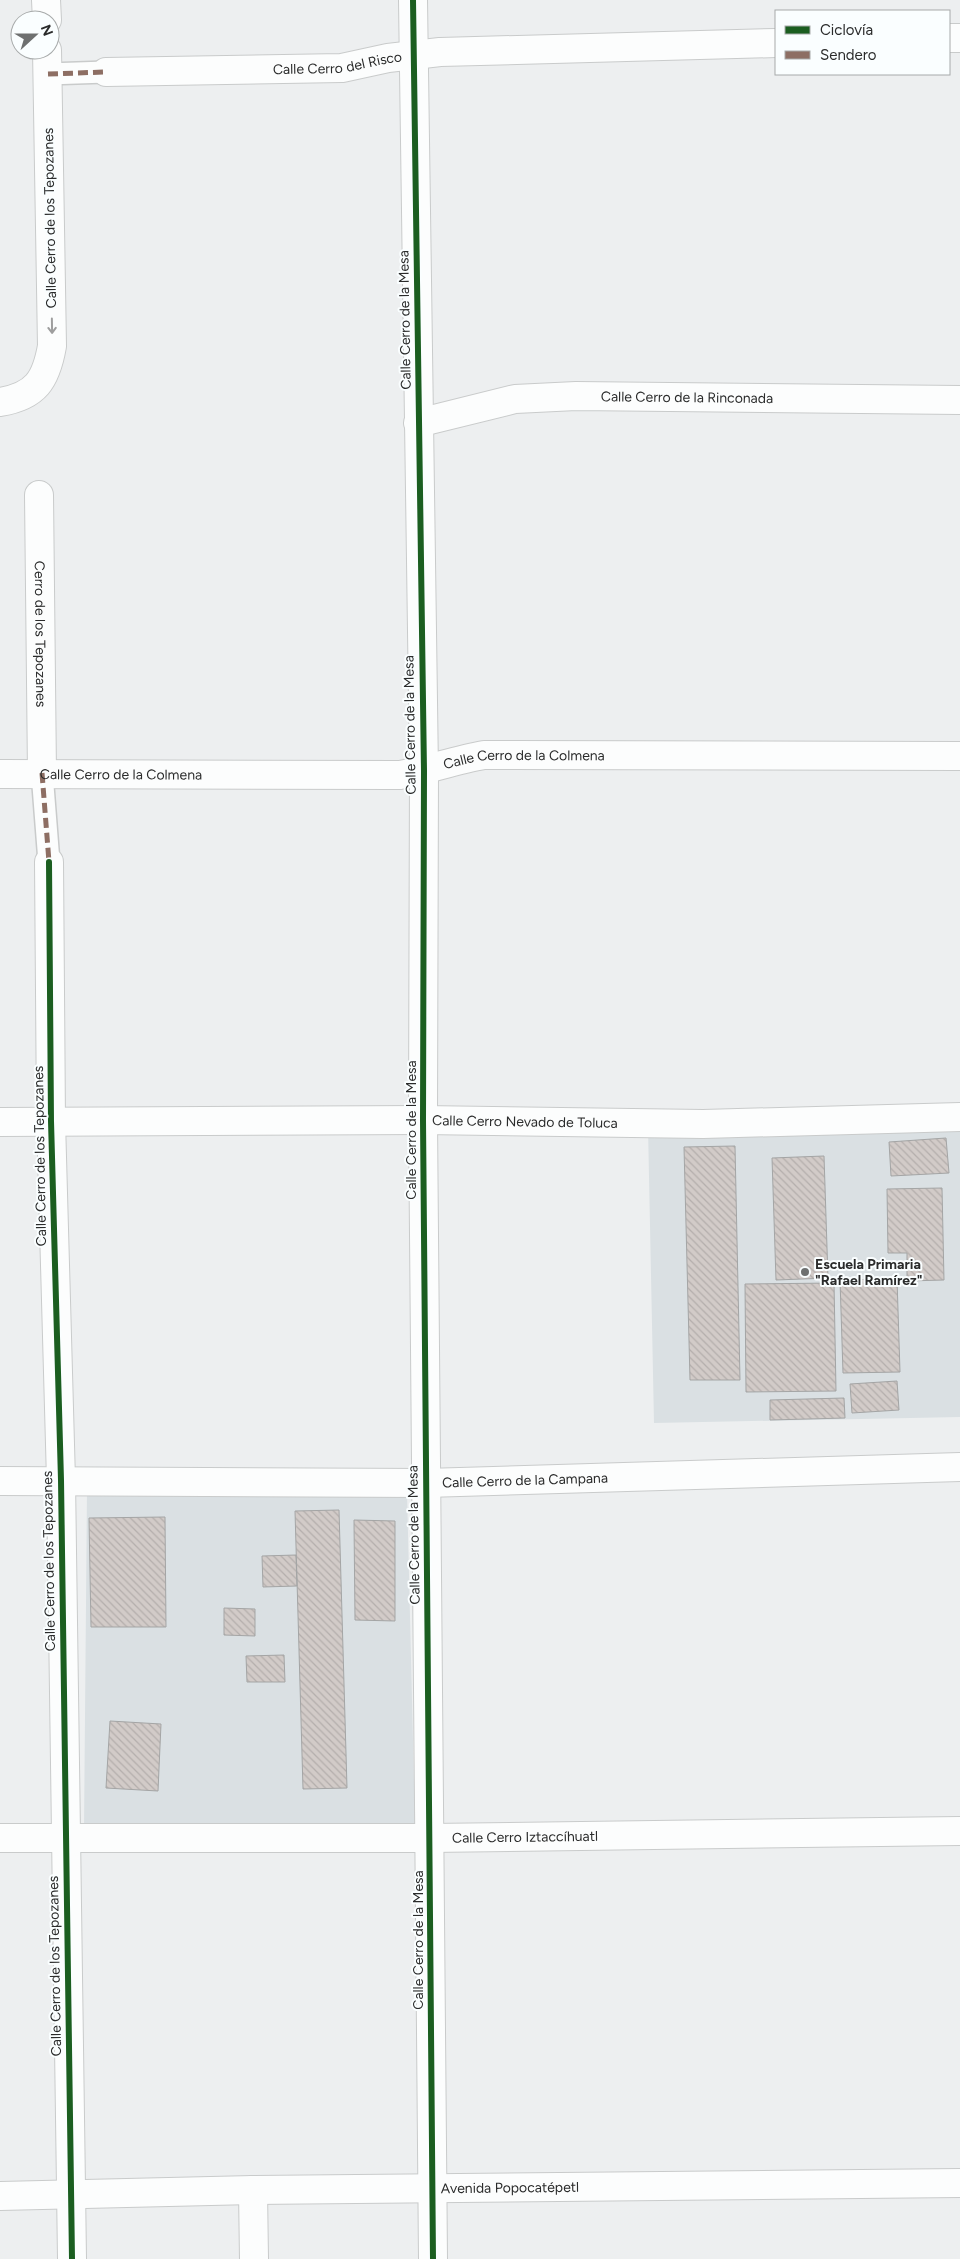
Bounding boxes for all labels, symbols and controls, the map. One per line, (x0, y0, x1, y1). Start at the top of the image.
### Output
north arrow (10, 10, 60, 60)
legend (775, 10, 950, 75)
text: Ciclovía (820, 21, 873, 39)
text: N (37, 22, 57, 39)
text: Sendero (820, 46, 877, 64)
street label: Calle Cerro del Risco (273, 48, 403, 78)
street label: Calle Cerro de los Tepozanes (40, 128, 60, 308)
street label: Calle Cerro de la Mesa (395, 250, 415, 390)
one-way arrow (47, 318, 56, 334)
street label: Calle Cerro de la Rinconada (601, 388, 773, 407)
street label: Cerro de los Tepozanes (31, 561, 50, 707)
street label: Calle Cerro de la Mesa (400, 655, 420, 795)
street label: Calle Cerro de la Colmena (441, 746, 605, 773)
street label: Calle Cerro de la Colmena (40, 766, 202, 783)
street label: Calle Cerro de la Mesa (403, 1060, 420, 1200)
street label: Calle Cerro de los Tepozanes (30, 1066, 50, 1246)
street label: Calle Cerro Nevado de Toluca (432, 1112, 618, 1131)
place label: Escuela Primaria "Rafael Ramírez" (815, 1256, 922, 1289)
marker: Escuela Primaria "Rafael Ramírez" (799, 1266, 811, 1278)
street label: Calle Cerro de la Mesa (404, 1465, 424, 1605)
street label: Calle Cerro de la Campana (442, 1469, 608, 1491)
street label: Calle Cerro de los Tepozanes (39, 1471, 59, 1651)
street label: Calle Cerro Iztaccíhuatl (452, 1827, 598, 1846)
street label: Calle Cerro de la Mesa (410, 1870, 427, 2010)
street label: Calle Cerro de los Tepozanes (45, 1876, 65, 2056)
street label: Avenida Popocatépetl (441, 2178, 579, 2197)

